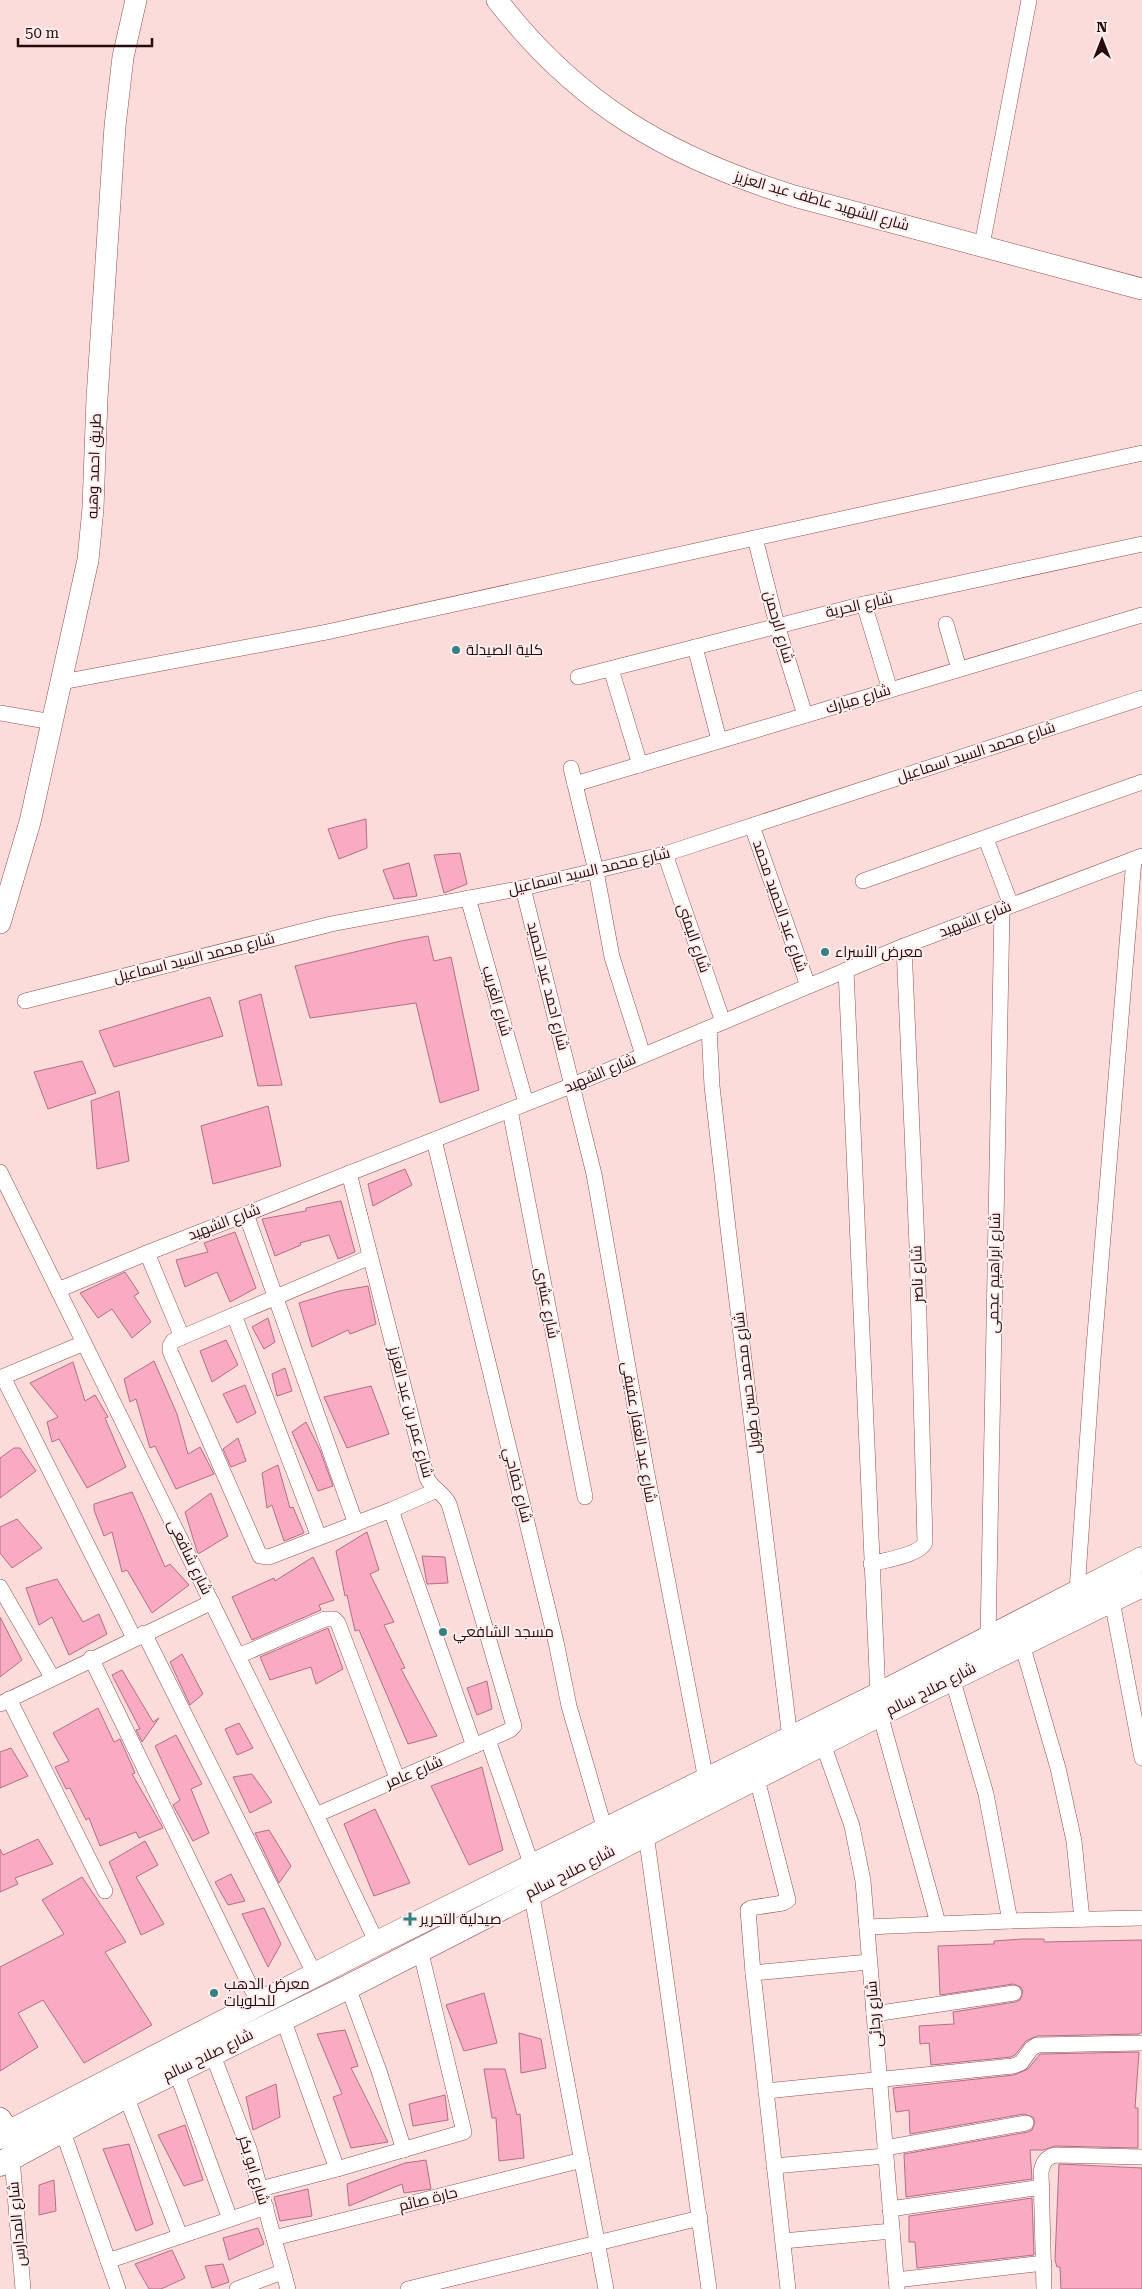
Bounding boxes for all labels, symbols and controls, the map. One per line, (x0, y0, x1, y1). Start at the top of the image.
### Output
scale bar (18, 15, 151, 47)
north arrow (1077, 15, 1127, 65)
text: N (1097, 19, 1108, 35)
text: 50 m (25, 24, 60, 42)
street label: شارع الشهيد عاطف عبد العزيز (731, 167, 912, 237)
street label: طريق احمد وهبه (83, 413, 106, 519)
street label: شارع الرحمن (758, 589, 798, 666)
street label: شارع الحرية (824, 589, 895, 623)
place label: كلية الصيدلة (466, 641, 543, 659)
marker: كلية الصيدلة (450, 644, 462, 656)
street label: شارع مبارك (823, 681, 893, 719)
street label: شارع محمد السيد اسماعيل (895, 718, 1058, 788)
street label: شارع عبد الحميد محمد (747, 838, 811, 975)
street label: شارع محمد السيد اسماعيل (506, 844, 672, 900)
street label: شارع الشهيد (936, 897, 1015, 943)
street label: شارع اليمنى (672, 901, 714, 976)
street label: شارع احمد عبد الحميد (521, 920, 573, 1053)
street label: شارع محمد السيد اسماعيل (112, 929, 277, 989)
place label: معرض الأسراء (835, 943, 923, 962)
marker: معرض الأسراء (819, 946, 831, 958)
street label: شارع الغريب (476, 964, 516, 1039)
street label: شارع الشهيد (561, 1050, 639, 1098)
street label: شارع الشهيد (185, 1200, 264, 1246)
street label: شارع ابراهيم عجمى (984, 1212, 1006, 1334)
street label: شارع ناصر (907, 1245, 929, 1304)
street label: شارع عشرى (529, 1266, 563, 1341)
street label: شارع محمد حسن طويل (729, 1311, 767, 1455)
street label: شارع عمر بن عبد العزيز (383, 1343, 437, 1480)
street label: شارع عبد الغفار عفيفى (616, 1360, 660, 1504)
street label: شارع خفاجي (497, 1446, 536, 1525)
street label: شارع شافعى (162, 1516, 216, 1598)
place label: مسجد الشافعي (453, 1623, 554, 1644)
marker: مسجد الشافعي (437, 1626, 449, 1638)
street label: شارع صلاح سالم (883, 1659, 980, 1721)
street label: شارع عامر (382, 1752, 446, 1794)
street label: شارع صلاح سالم (522, 1842, 619, 1904)
place label: صيدلية التحرير (419, 1910, 502, 1928)
marker: صيدلية التحرير (404, 1913, 416, 1925)
place label: معرض الدهب للحلويات (224, 1975, 310, 2010)
street label: شارع رجائى (862, 1980, 888, 2048)
marker: معرض الدهب للحلويات (208, 1987, 220, 1999)
street label: شارع صلاح سالم (160, 2025, 257, 2086)
street label: شارع ابو بكر (233, 2132, 273, 2208)
street label: شارع المدارس (4, 2181, 32, 2267)
street label: حارة صائم (397, 2183, 459, 2216)

